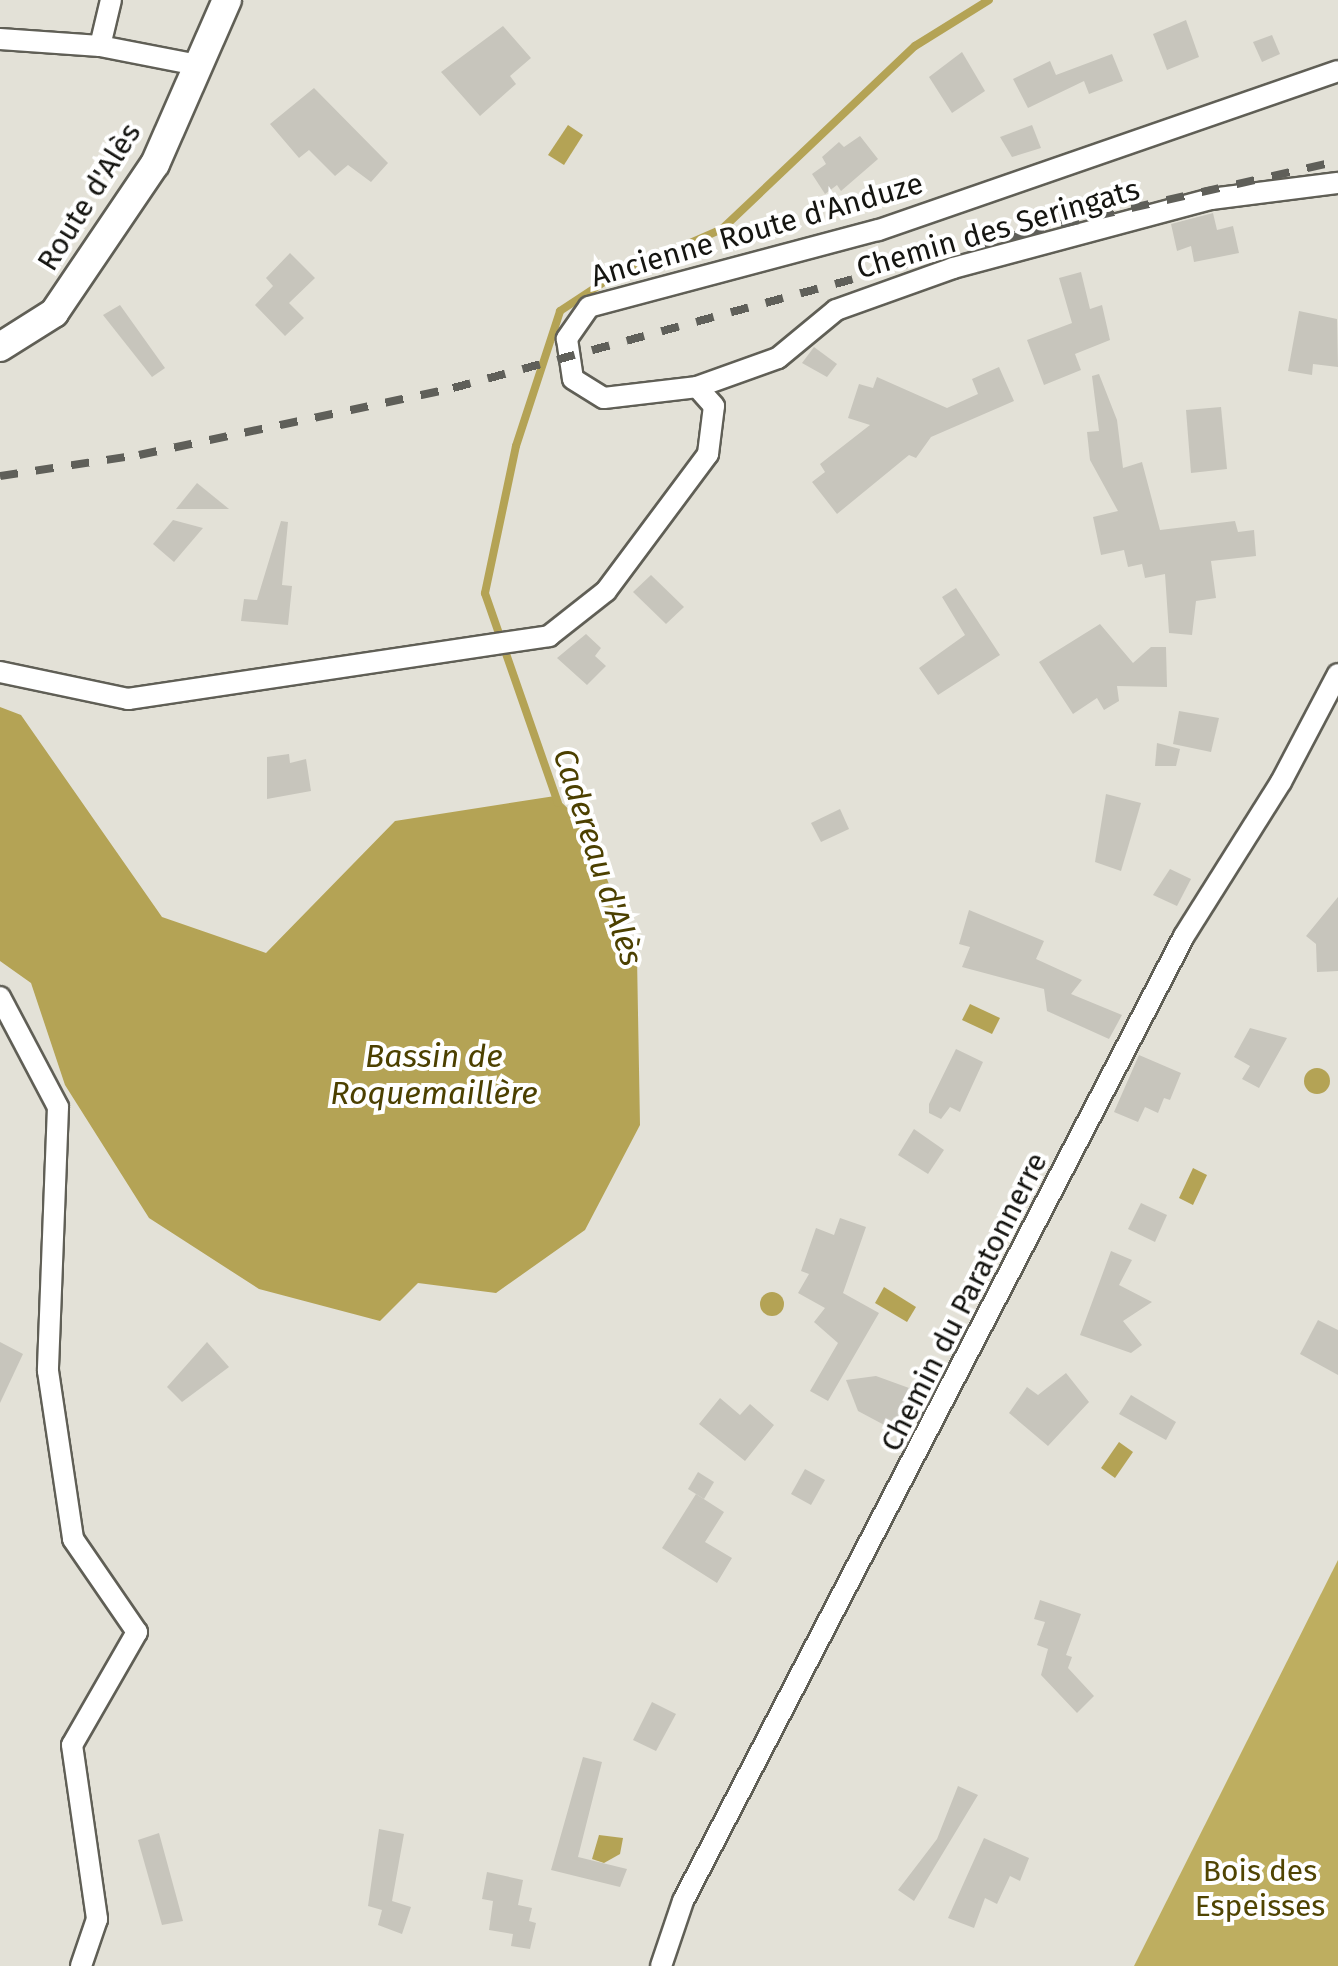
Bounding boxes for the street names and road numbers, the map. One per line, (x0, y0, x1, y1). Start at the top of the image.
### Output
street label: Route d'Alès (29, 117, 149, 277)
street label: Ancienne Route d'Anduze (587, 165, 927, 295)
street label: Chemin des Seringats (852, 171, 1144, 287)
street label: Chemin du Paratonnerre (873, 1147, 1055, 1457)

